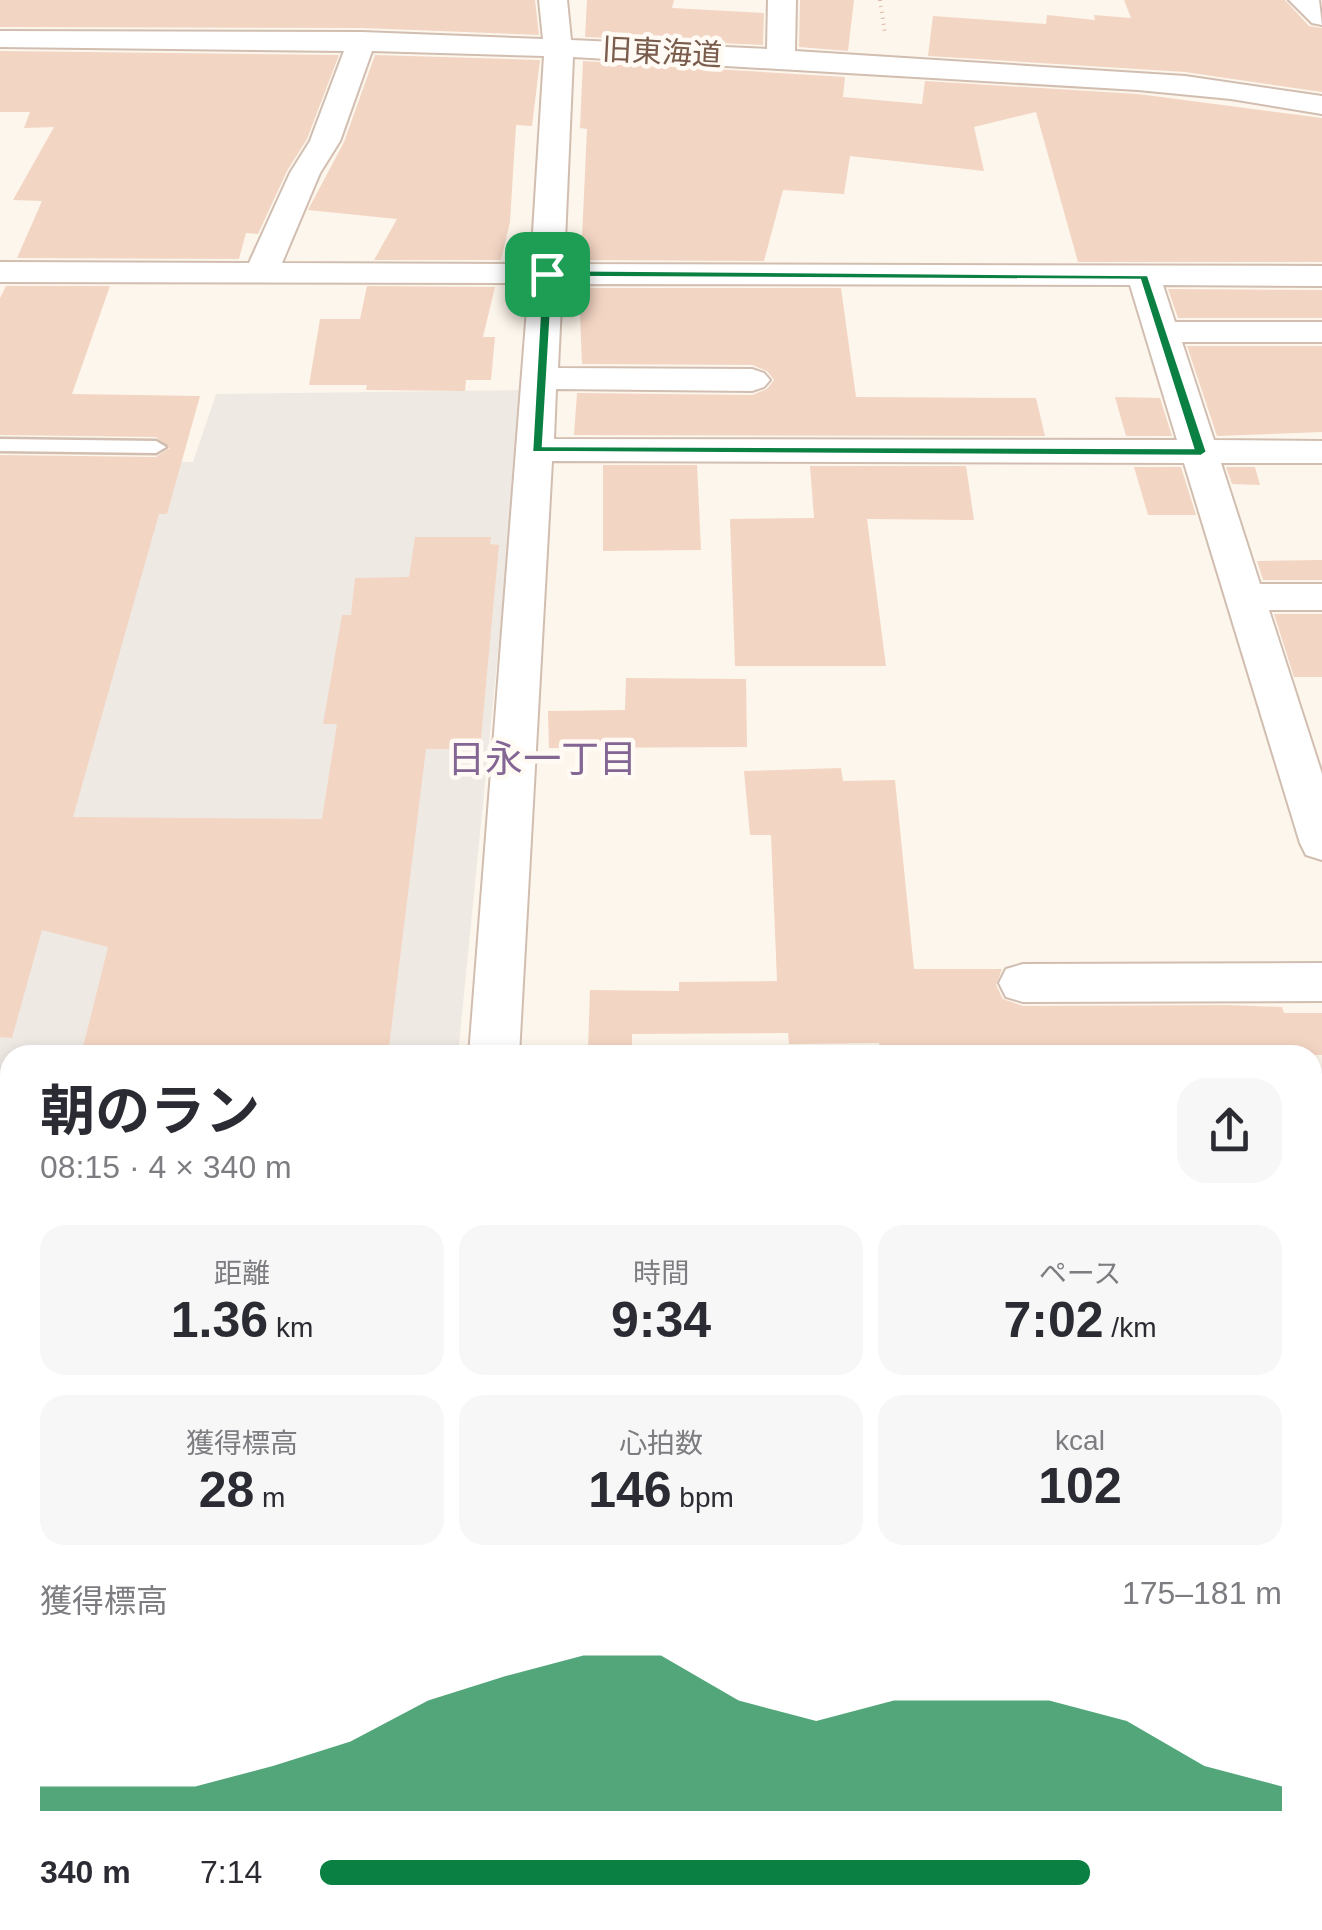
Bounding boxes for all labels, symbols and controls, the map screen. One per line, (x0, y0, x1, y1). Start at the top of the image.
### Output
street label: 旧東海道 (601, 32, 723, 72)
pin (505, 232, 590, 317)
icon: arrive (520, 247, 575, 302)
district label: 日永一丁目 (447, 738, 637, 780)
button: share (1177, 1078, 1282, 1183)
text: 朝のラン (40, 1080, 260, 1142)
text: 08:15 · 4 × 340 m (40, 1149, 292, 1185)
text: 距離 (214, 1258, 270, 1289)
text: 時間 (633, 1258, 689, 1289)
text: ペース (1039, 1258, 1121, 1289)
text: 1.36 (171, 1292, 268, 1348)
text: 9:34 (611, 1292, 711, 1348)
text: 7:02 (1004, 1292, 1104, 1348)
text: km (268, 1312, 313, 1343)
text: /km (1104, 1312, 1156, 1343)
text: kcal (1055, 1425, 1105, 1456)
text: 獲得標高 (186, 1428, 298, 1459)
text: 心拍数 (619, 1428, 703, 1459)
text: 102 (1038, 1458, 1122, 1514)
text: 28 (199, 1462, 254, 1518)
text: 146 (588, 1462, 672, 1518)
text: m (254, 1482, 285, 1513)
text: bpm (672, 1482, 734, 1513)
text: 175–181 m (1122, 1575, 1282, 1611)
text: 獲得標高 (40, 1583, 168, 1619)
text: 340 m (40, 1854, 131, 1890)
text: 7:14 (200, 1854, 262, 1890)

